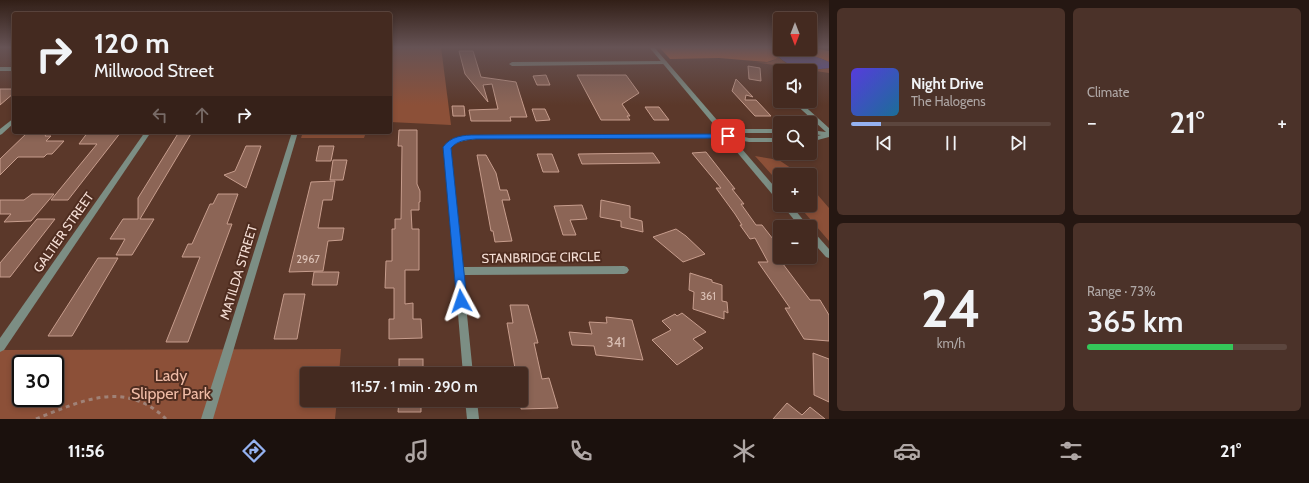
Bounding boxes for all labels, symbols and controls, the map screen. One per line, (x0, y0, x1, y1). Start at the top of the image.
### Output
north arrow (773, 12, 817, 56)
map controls (773, 12, 817, 264)
text: 120 m (94, 26, 170, 60)
icon: right (28, 28, 80, 80)
text: Millwood Street (94, 60, 214, 82)
button: sound (773, 64, 817, 108)
text: Night Drive (911, 75, 984, 93)
text: Climate (1087, 84, 1129, 100)
text: The Halogens (911, 93, 986, 109)
icon: left (149, 104, 171, 126)
icon: ahead (191, 104, 213, 126)
icon: right (233, 104, 255, 126)
text: 21° (1169, 104, 1205, 141)
text: − (1087, 109, 1097, 136)
text: + (1277, 109, 1287, 136)
button: search (773, 116, 817, 160)
pin (711, 119, 745, 153)
icon: arrive (717, 125, 739, 147)
icon: previous (873, 132, 895, 154)
icon: pause (940, 132, 962, 154)
icon: next (1007, 132, 1029, 154)
button: + (773, 168, 817, 212)
street label: GALTIER STREET (29, 189, 97, 275)
button: − (773, 220, 817, 264)
street label: MATILDA STREET (216, 222, 260, 321)
street label: STANBRIDGE CIRCLE (481, 248, 601, 266)
house number: 2967 (296, 252, 320, 266)
text: 24 (921, 277, 981, 340)
position arrow (440, 280, 482, 322)
text: Range · 73% (1087, 283, 1156, 299)
house number: 361 (700, 289, 716, 303)
text: 365 km (1087, 303, 1183, 340)
house number: 341 (607, 334, 625, 350)
text: km/h (937, 335, 965, 351)
speed limit sign: 30 (12, 355, 64, 407)
park label: Lady Slipper Park (131, 366, 212, 403)
text: 11:57 · 1 min · 290 m (351, 378, 477, 396)
icon: directions (240, 437, 268, 465)
icon: music (403, 437, 431, 465)
icon: phone (567, 437, 595, 465)
icon: climate (730, 437, 758, 465)
icon: car (893, 437, 921, 465)
icon: filters (1057, 437, 1085, 465)
text: 11:56 (68, 440, 105, 462)
text: 21° (1220, 440, 1241, 462)

